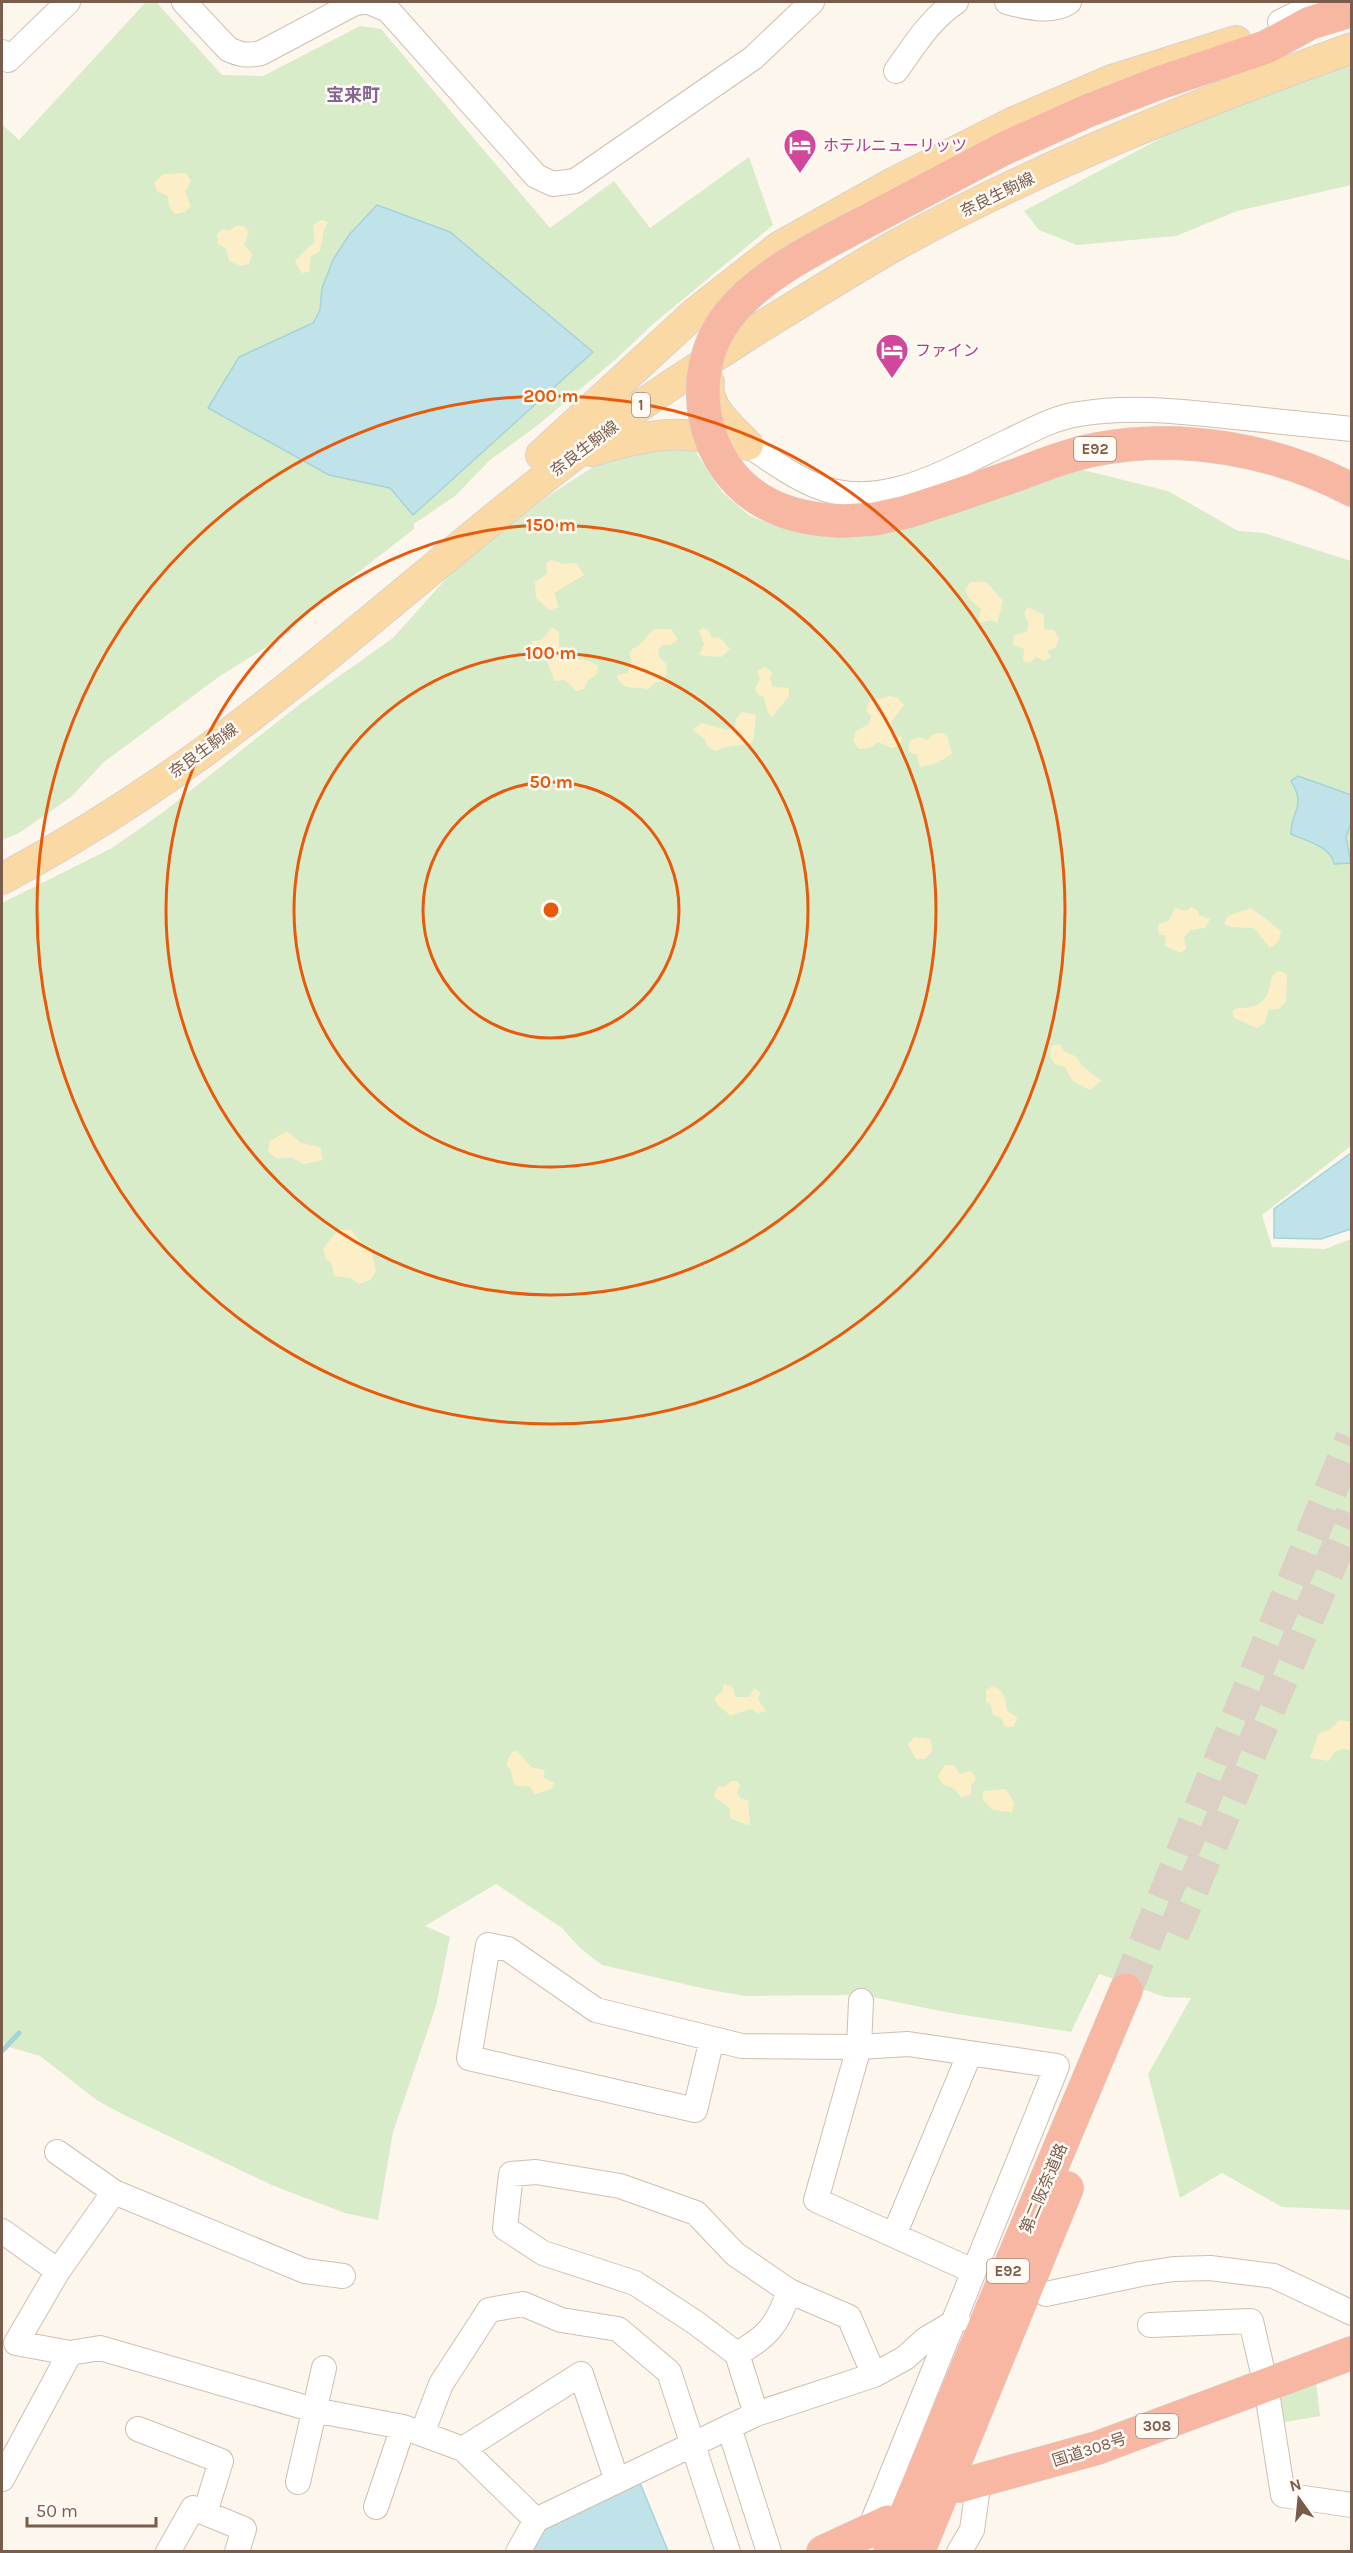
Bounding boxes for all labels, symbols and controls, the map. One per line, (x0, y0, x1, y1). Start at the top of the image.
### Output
district label: 宝来町 (326, 84, 380, 106)
hotel icon: ホテルニューリッツ (782, 127, 818, 174)
place label: ホテルニューリッツ (823, 136, 967, 155)
street label: 奈良生駒線 (957, 168, 1037, 221)
hotel icon: ファイン (874, 332, 910, 379)
place label: ファイン (915, 341, 979, 360)
text: 200 m (523, 385, 579, 407)
road number: 1 (632, 393, 650, 417)
street label: 奈良生駒線 (547, 417, 622, 480)
road number: E92 (1074, 437, 1116, 461)
text: 150 m (526, 514, 576, 536)
text: 100 m (526, 642, 576, 664)
street label: 奈良生駒線 (165, 719, 241, 782)
text: 50 m (529, 771, 573, 793)
centre of rings (541, 900, 561, 920)
street label: 第二阪奈道路 (1016, 2140, 1071, 2236)
road number: E92 (987, 2259, 1029, 2283)
road number: 308 (1136, 2414, 1178, 2438)
street label: 国道308号 (1050, 2429, 1129, 2470)
north arrow (1269, 2469, 1329, 2529)
text: N (1287, 2474, 1303, 2496)
scale bar (27, 2490, 156, 2528)
text: 50 m (36, 2500, 78, 2522)

